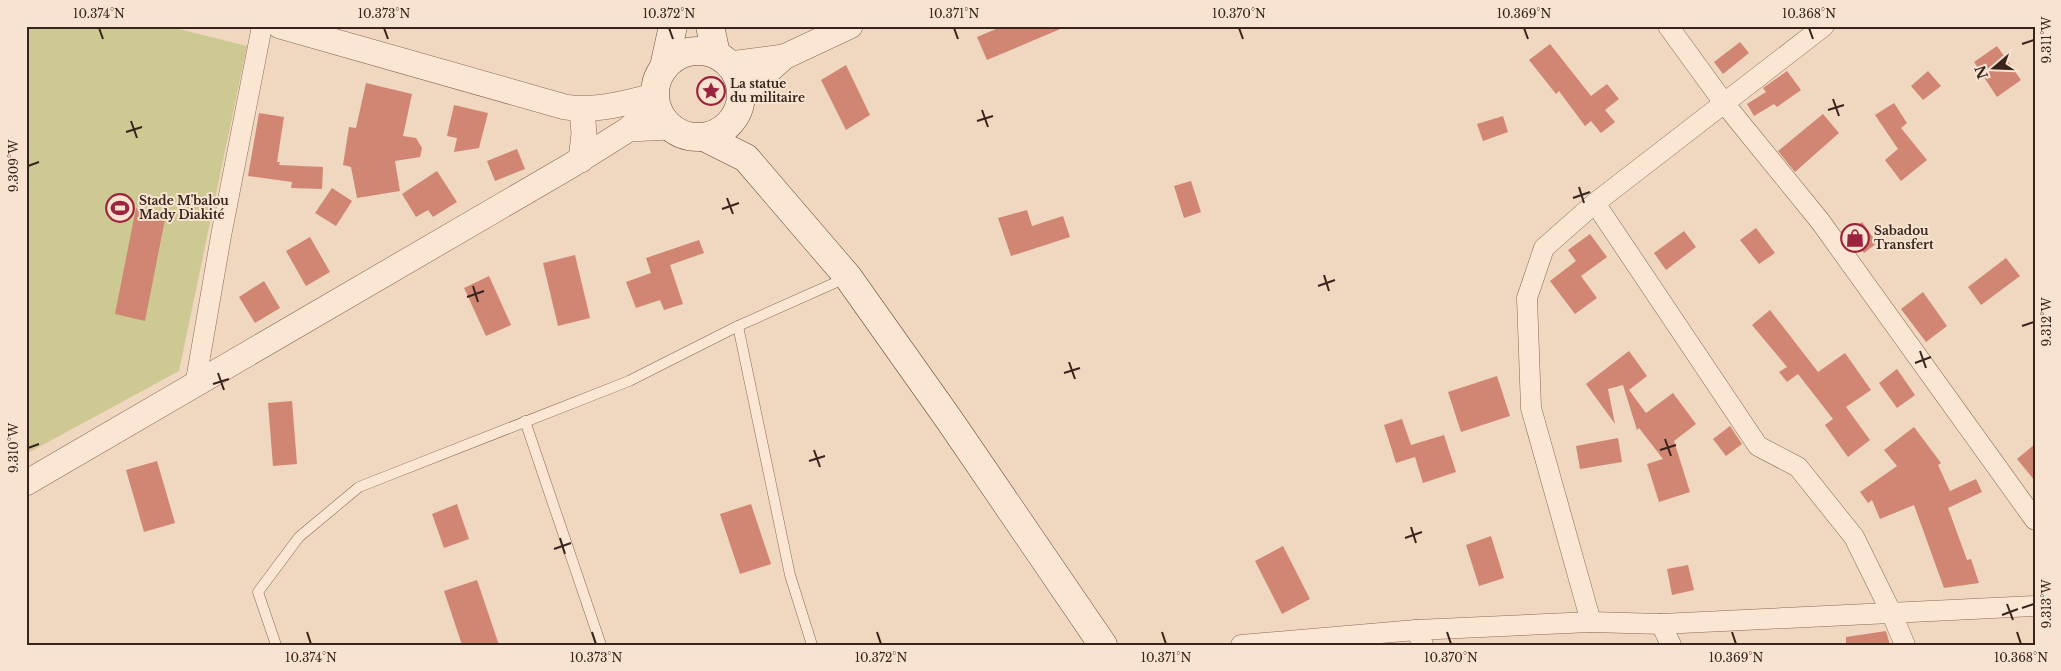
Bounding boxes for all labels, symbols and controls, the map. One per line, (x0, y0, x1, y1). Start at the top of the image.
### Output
text: 10.374°N (73, 6, 125, 21)
text: 10.373°N (358, 6, 410, 21)
text: 10.372°N (643, 6, 695, 21)
text: 10.371°N (929, 6, 979, 21)
text: 10.370°N (1212, 6, 1266, 21)
text: 10.369°N (1497, 6, 1551, 21)
text: 10.368°N (1782, 6, 1836, 21)
text: 9.311°W (2039, 16, 2054, 63)
north arrow (1968, 42, 2018, 92)
text: N (1971, 63, 1992, 81)
place icon: La statue du militaire (696, 76, 726, 106)
place label: La statue du militaire (730, 76, 805, 105)
text: 9.309°W (6, 139, 21, 192)
sports icon: Stade M'balou Mady Diakité (105, 193, 135, 223)
place label: Stade M'balou Mady Diakité (139, 193, 229, 222)
shop icon: Sabadou Transfert (1840, 223, 1870, 253)
place label: Sabadou Transfert (1874, 223, 1934, 252)
text: 9.312°W (2039, 297, 2054, 346)
text: 9.310°W (6, 422, 21, 473)
text: 9.313°W (2039, 579, 2054, 628)
text: 10.374°N (285, 650, 337, 665)
text: 10.373°N (570, 650, 622, 665)
text: 10.372°N (855, 650, 907, 665)
text: 10.371°N (1141, 650, 1191, 665)
text: 10.370°N (1424, 650, 1478, 665)
text: 10.369°N (1709, 650, 1763, 665)
text: 10.368°N (1994, 650, 2048, 665)

